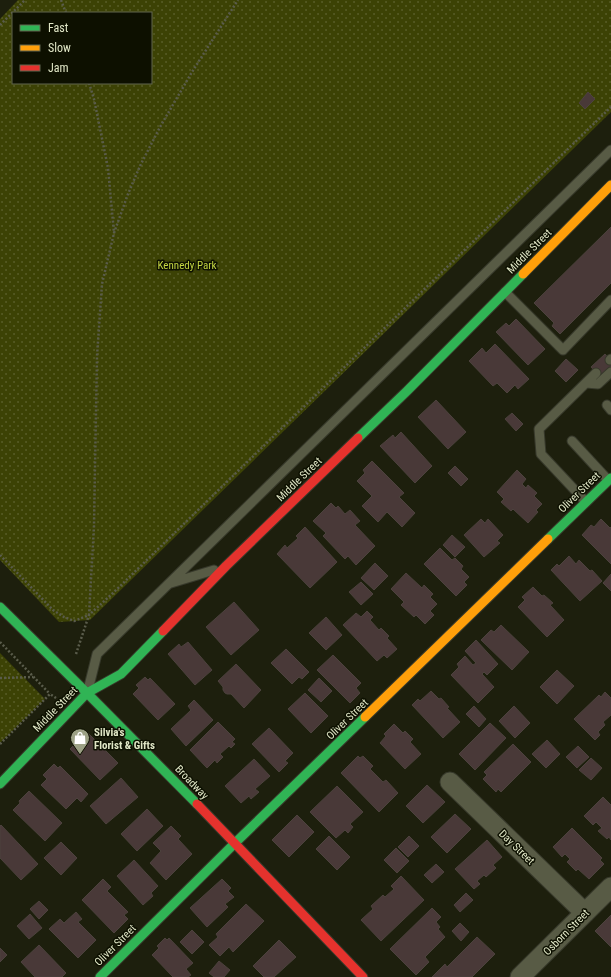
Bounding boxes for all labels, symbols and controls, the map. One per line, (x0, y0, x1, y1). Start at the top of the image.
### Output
legend (12, 12, 152, 84)
text: Fast (48, 21, 69, 35)
text: Slow (48, 41, 71, 55)
text: Jam (48, 61, 69, 75)
street label: Middle Street (504, 226, 554, 276)
park label: Kennedy Park (157, 259, 217, 272)
street label: Middle Street (274, 455, 325, 504)
street label: Oliver Street (556, 469, 603, 515)
street label: Middle Street (31, 684, 80, 735)
street label: Oliver Street (324, 696, 371, 742)
place label: Silvia's Florist & Gifts (94, 726, 155, 752)
shop icon: Silvia's Florist & Gifts (69, 727, 91, 755)
street label: Broadway (172, 763, 211, 802)
street label: Day Street (496, 827, 537, 867)
street label: Osborn Street (541, 907, 592, 958)
street label: Oliver Street (92, 922, 139, 969)

